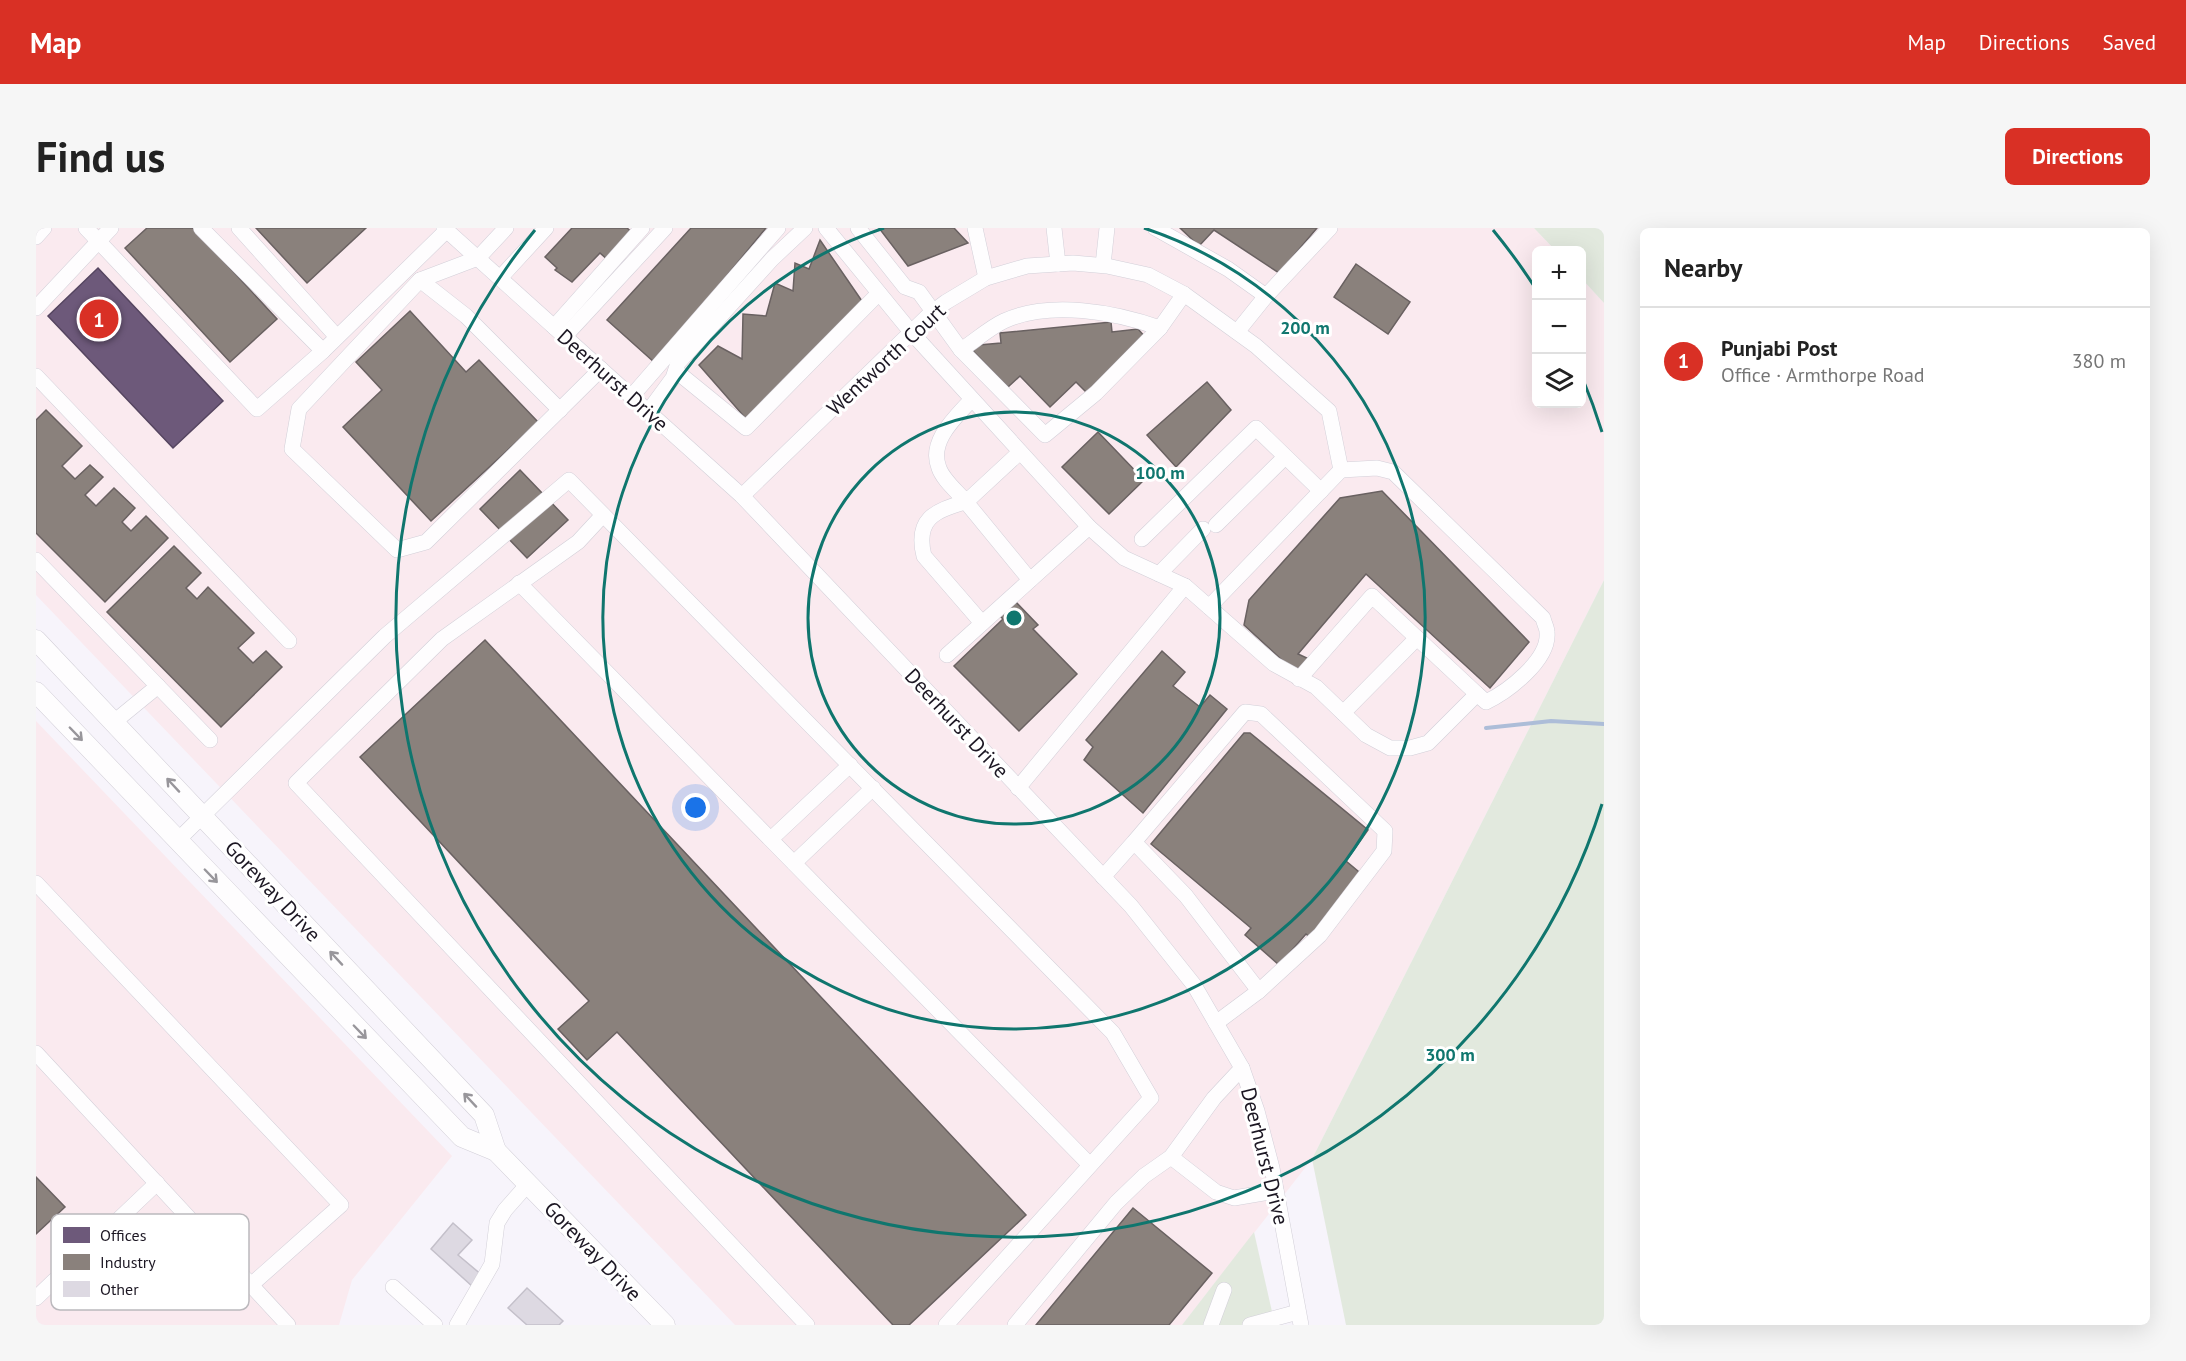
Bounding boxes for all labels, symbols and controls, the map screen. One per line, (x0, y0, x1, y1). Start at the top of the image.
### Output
text: Map (30, 24, 81, 61)
text: Map (1907, 29, 1946, 56)
text: Directions (1979, 29, 2070, 56)
text: Saved (2103, 29, 2156, 56)
button: Directions (2005, 128, 2150, 185)
text: Find us (36, 129, 165, 184)
map controls (1532, 246, 1586, 408)
button: + (1532, 246, 1586, 300)
text: Nearby (1664, 251, 1742, 284)
pin: 1 (80, 296, 118, 341)
street label: Wentworth Court (821, 297, 951, 421)
button: − (1532, 300, 1586, 354)
text: 200 m (1280, 316, 1330, 339)
street label: Deerhurst Drive (552, 323, 674, 437)
text: Punjabi Post (1721, 334, 1837, 362)
text: 1 (1678, 348, 1689, 374)
text: 380 m (2072, 348, 2126, 374)
button: layers (1532, 354, 1586, 408)
text: Office · Armthorpe Road (1721, 362, 1925, 388)
text: 100 m (1135, 461, 1185, 484)
centre of rings (1004, 608, 1024, 628)
street label: Deerhurst Drive (899, 662, 1015, 784)
one-way arrow (69, 727, 84, 742)
one-way arrow (166, 778, 181, 793)
your location (681, 793, 710, 822)
street label: Goreway Drive (219, 835, 327, 947)
one-way arrow (203, 868, 218, 883)
one-way arrow (329, 950, 343, 965)
one-way arrow (353, 1024, 368, 1039)
text: 300 m (1425, 1043, 1475, 1066)
street label: Deerhurst Drive (1235, 1085, 1295, 1227)
one-way arrow (462, 1092, 477, 1107)
street label: Goreway Drive (538, 1195, 648, 1307)
legend (51, 1214, 249, 1310)
text: Offices (100, 1225, 147, 1245)
text: Industry (100, 1252, 156, 1272)
text: Other (100, 1279, 139, 1299)

